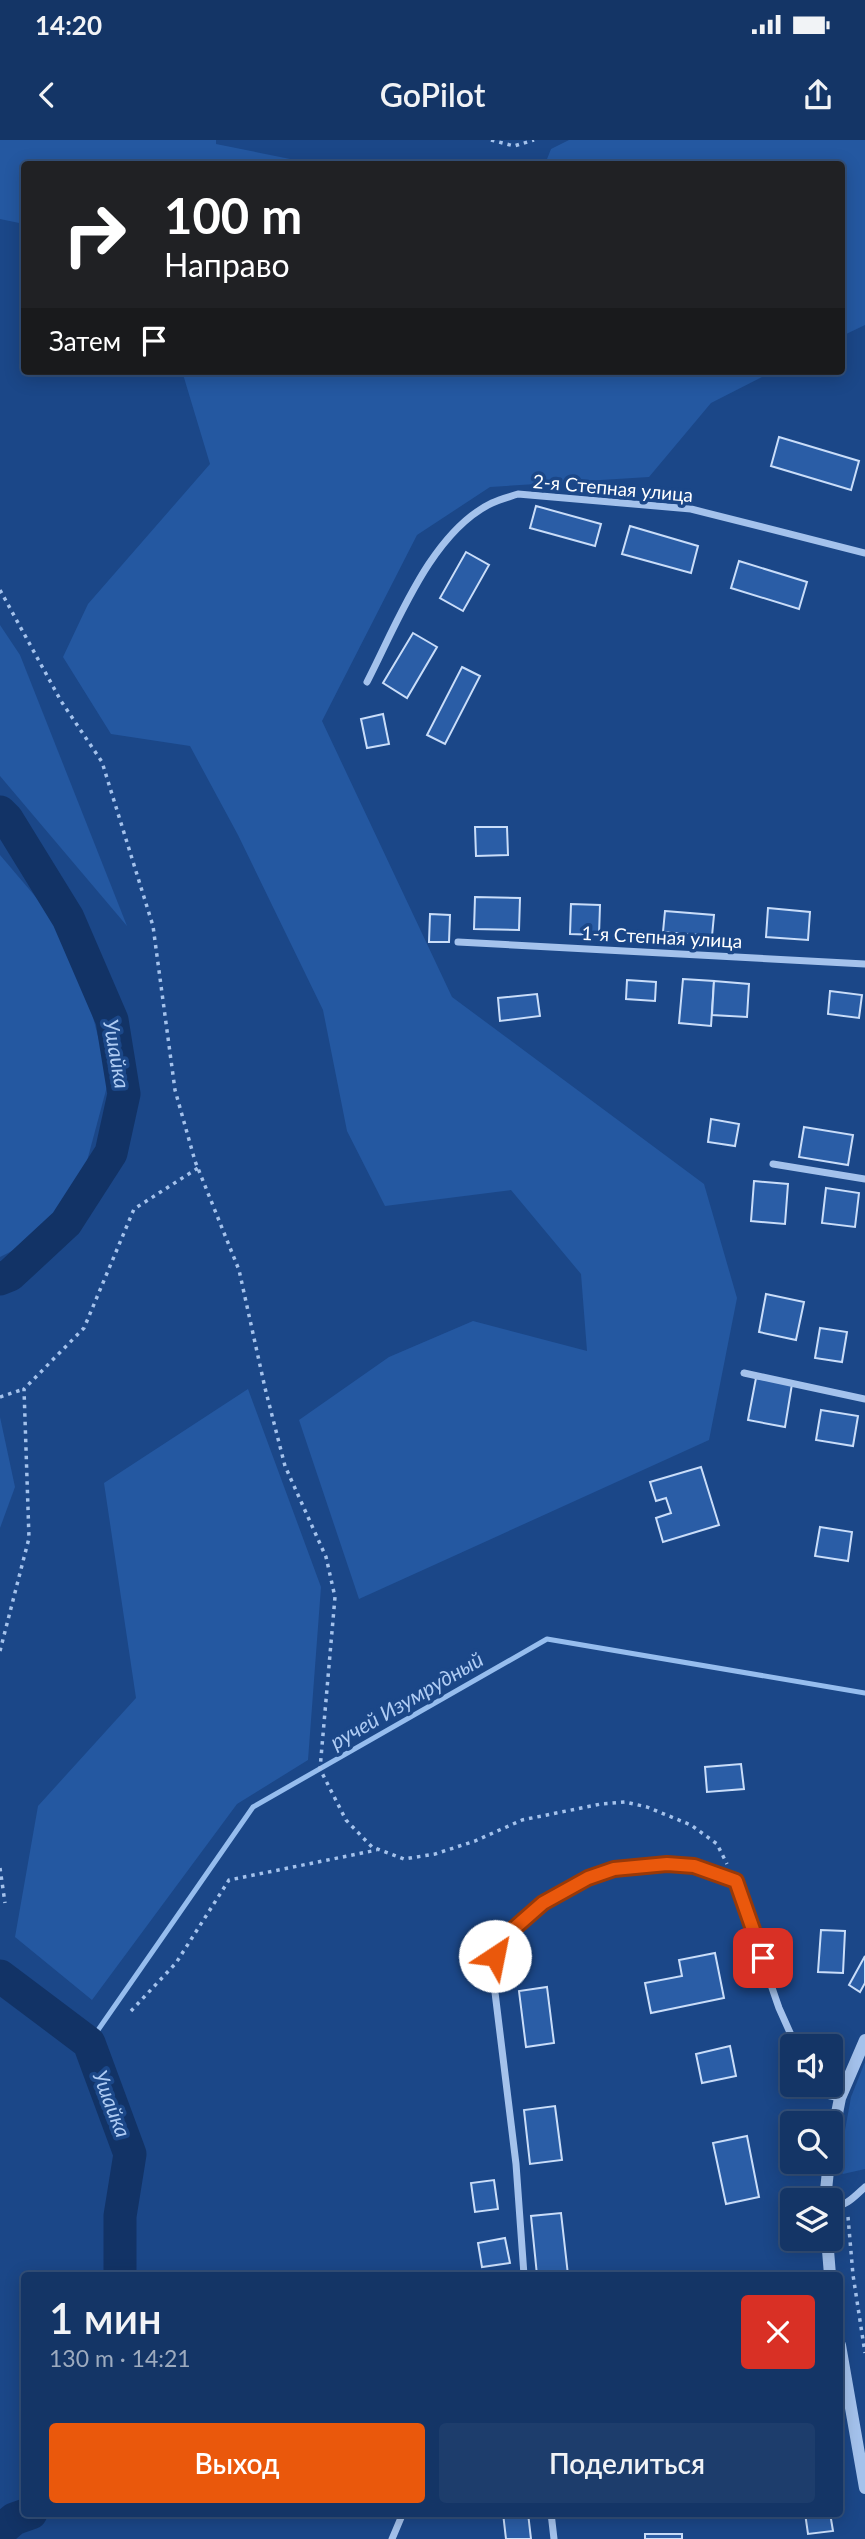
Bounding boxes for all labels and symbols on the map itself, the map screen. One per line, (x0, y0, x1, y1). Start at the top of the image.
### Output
street label: 2-я Степная улица (532, 469, 694, 506)
street label: 1-я Степная улица (581, 921, 743, 952)
water label: Ушайка (99, 1017, 136, 1090)
water label: ручей Изумрудный (325, 1646, 487, 1754)
position arrow (458, 1919, 532, 1993)
pin (733, 1928, 793, 1988)
water label: Ушайка (88, 2066, 137, 2141)

